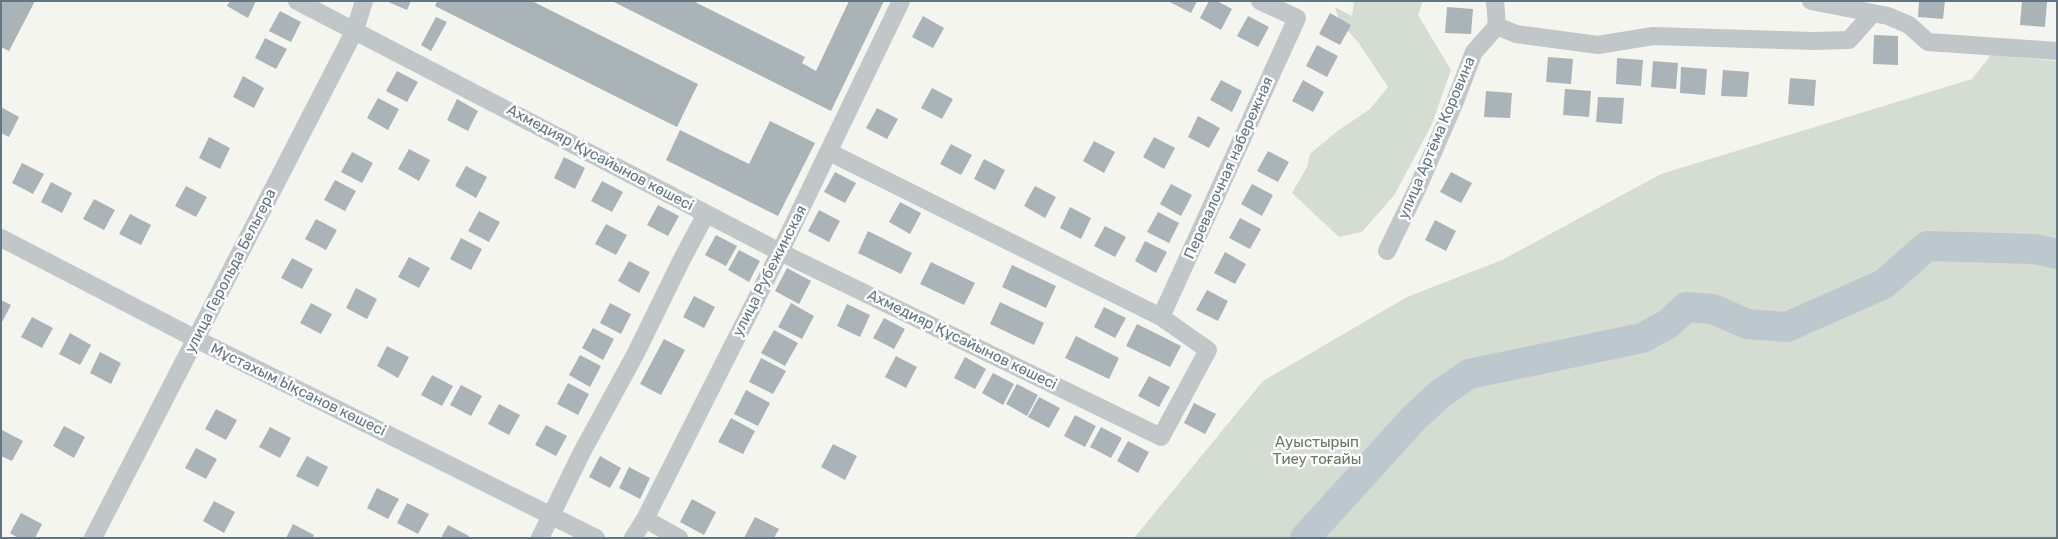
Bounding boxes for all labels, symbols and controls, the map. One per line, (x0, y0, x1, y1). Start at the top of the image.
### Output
street label: улица Артёма Коровина (1395, 54, 1479, 222)
street label: Перевалочная набережная (1181, 74, 1277, 262)
street label: Ахмедияр Құсайынов көшесі (504, 101, 696, 215)
street label: улица Герольда Бельгера (182, 186, 280, 356)
street label: улица Рубежинская (729, 202, 811, 340)
street label: Ахмедияр Құсайынов көшесі (864, 286, 1060, 394)
street label: Мұстахым Ықсанов көшесі (207, 340, 389, 440)
park label: Ауыстырып Тиеу тоғайы (1273, 434, 1361, 469)

